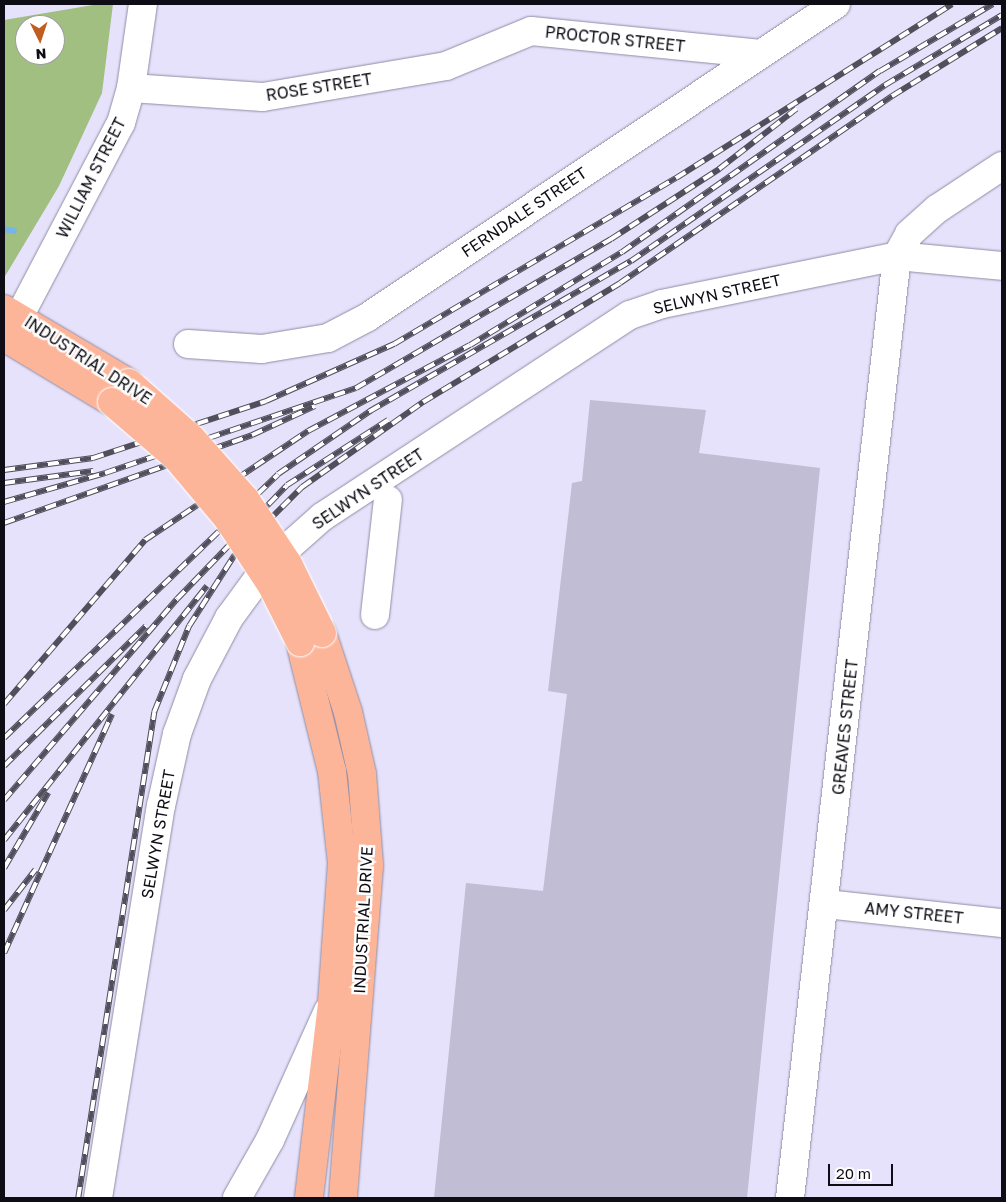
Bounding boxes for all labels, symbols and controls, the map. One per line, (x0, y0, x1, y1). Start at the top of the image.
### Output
north arrow (15, 15, 65, 65)
street label: PROCTOR STREET (544, 22, 686, 56)
text: N (35, 46, 47, 63)
street label: ROSE STREET (265, 69, 373, 105)
street label: WILLIAM STREET (52, 115, 130, 241)
street label: FERNDALE STREET (458, 163, 590, 261)
street label: SELWYN STREET (651, 270, 783, 318)
street label: INDUSTRIAL DRIVE (21, 312, 155, 408)
street label: SELWYN STREET (308, 444, 428, 534)
street label: GREAVES STREET (828, 658, 862, 796)
street label: SELWYN STREET (137, 768, 179, 900)
street label: INDUSTRIAL DRIVE (350, 846, 376, 994)
street label: AMY STREET (864, 898, 964, 928)
scale bar (831, 1154, 896, 1186)
text: 20 m (836, 1164, 871, 1182)

